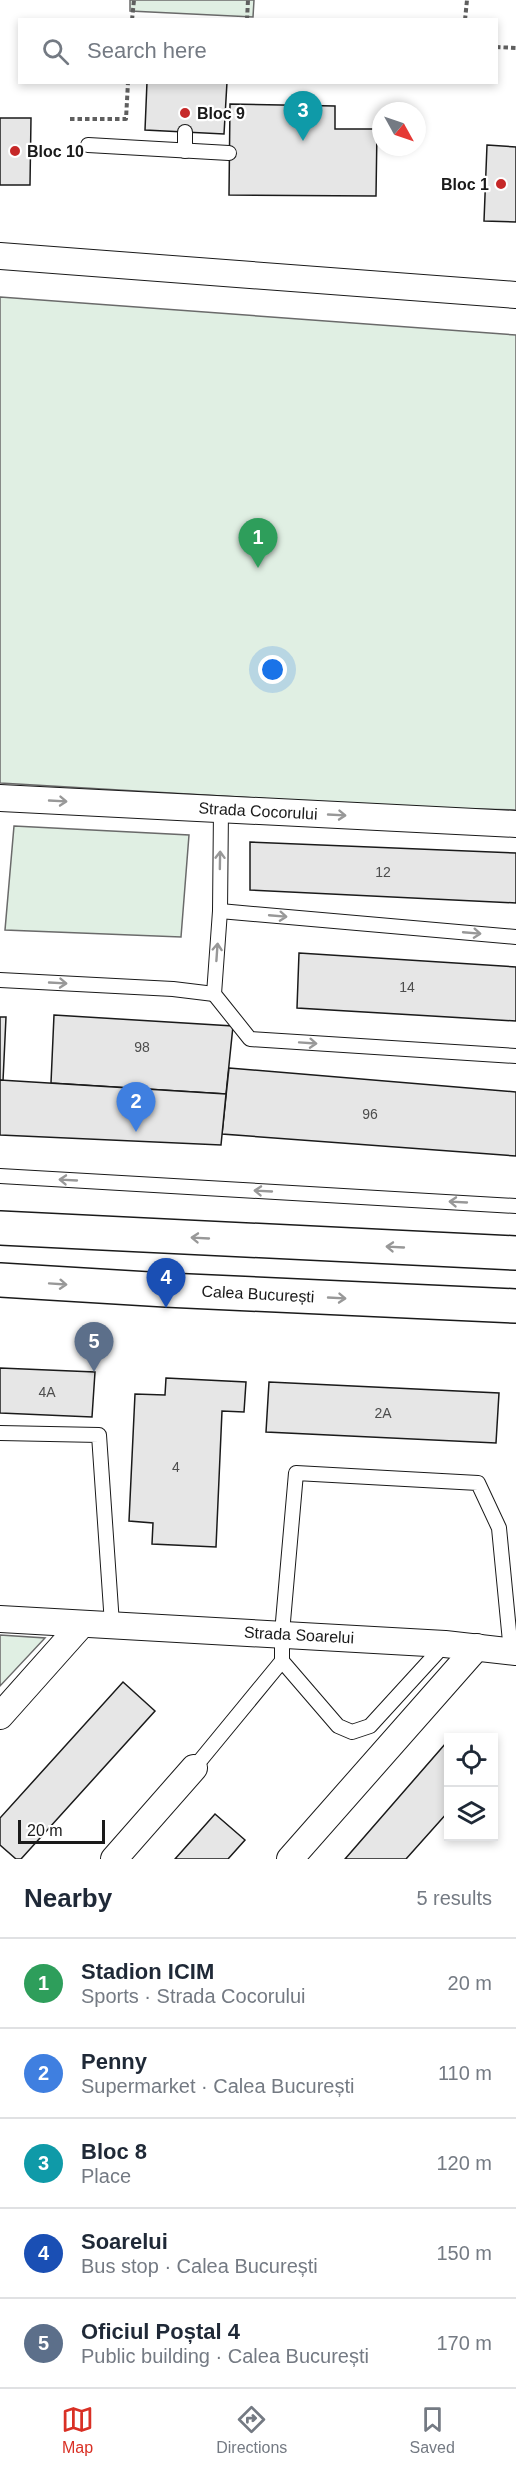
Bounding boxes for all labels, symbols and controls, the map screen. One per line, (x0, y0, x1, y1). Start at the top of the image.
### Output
search box (18, 18, 498, 84)
icon: search (39, 35, 72, 68)
text: Search here (87, 38, 207, 63)
pin: 3 (284, 92, 322, 141)
north arrow (372, 102, 426, 156)
place label: Bloc 9 (197, 105, 245, 122)
marker: Bloc 9 (178, 106, 192, 120)
place label: Bloc 10 (27, 143, 84, 160)
marker: Bloc 10 (8, 144, 22, 158)
place label: Bloc 1 (441, 176, 489, 193)
marker: Bloc 1 (494, 177, 508, 191)
pin: 1 (238, 518, 278, 568)
your location (258, 655, 287, 684)
one-way arrow (48, 795, 68, 806)
street label: Strada Cocorului (198, 799, 318, 823)
one-way arrow (327, 809, 347, 820)
one-way arrow (214, 850, 226, 870)
house number: 12 (375, 864, 391, 880)
one-way arrow (268, 911, 288, 922)
one-way arrow (462, 928, 482, 939)
one-way arrow (212, 943, 223, 962)
one-way arrow (48, 978, 68, 989)
house number: 14 (399, 979, 415, 995)
one-way arrow (298, 1038, 318, 1049)
house number: 98 (134, 1039, 150, 1055)
pin: 2 (116, 1082, 156, 1132)
house number: 96 (362, 1106, 378, 1122)
one-way arrow (59, 1174, 79, 1185)
one-way arrow (253, 1185, 273, 1196)
one-way arrow (448, 1197, 468, 1208)
one-way arrow (190, 1232, 210, 1243)
one-way arrow (385, 1242, 405, 1253)
pin: 4 (146, 1258, 186, 1308)
one-way arrow (48, 1278, 68, 1289)
street label: Calea București (201, 1283, 315, 1305)
one-way arrow (327, 1292, 347, 1303)
pin: 5 (74, 1322, 113, 1372)
house number: 4A (38, 1384, 56, 1400)
house number: 2A (374, 1405, 392, 1421)
house number: 4 (172, 1459, 180, 1475)
street label: Strada Soarelui (243, 1624, 355, 1646)
map controls (444, 1733, 498, 1841)
button: locate (444, 1733, 498, 1787)
button: layers (444, 1787, 498, 1841)
scale bar (18, 1817, 105, 1844)
text: 20 m (27, 1822, 63, 1839)
text: Nearby (24, 1883, 112, 1913)
text: 5 results (416, 1887, 492, 1909)
text: Stadion ICIM (81, 1959, 214, 1984)
text: 1 (38, 1972, 49, 1994)
text: 20 m (448, 1972, 492, 1994)
text: Sports · Strada Cocorului (81, 1985, 306, 2007)
text: Penny (81, 2049, 147, 2074)
text: 2 (38, 2062, 49, 2084)
text: 110 m (438, 2062, 492, 2084)
text: Supermarket · Calea București (81, 2075, 354, 2097)
text: Bloc 8 (81, 2139, 147, 2164)
text: 3 (38, 2152, 49, 2174)
text: 120 m (436, 2152, 492, 2174)
text: Place (81, 2165, 131, 2187)
text: Soarelui (81, 2229, 168, 2254)
text: 4 (38, 2242, 49, 2264)
text: 150 m (436, 2242, 492, 2264)
text: Bus stop · Calea București (81, 2255, 318, 2277)
text: Oficiul Poștal 4 (81, 2319, 240, 2344)
text: 5 (38, 2332, 49, 2354)
text: 170 m (436, 2332, 492, 2354)
text: Public building · Calea București (81, 2345, 369, 2367)
tab: Map (61, 2403, 94, 2457)
tab: Directions (216, 2403, 287, 2457)
tab: Saved (410, 2403, 455, 2457)

